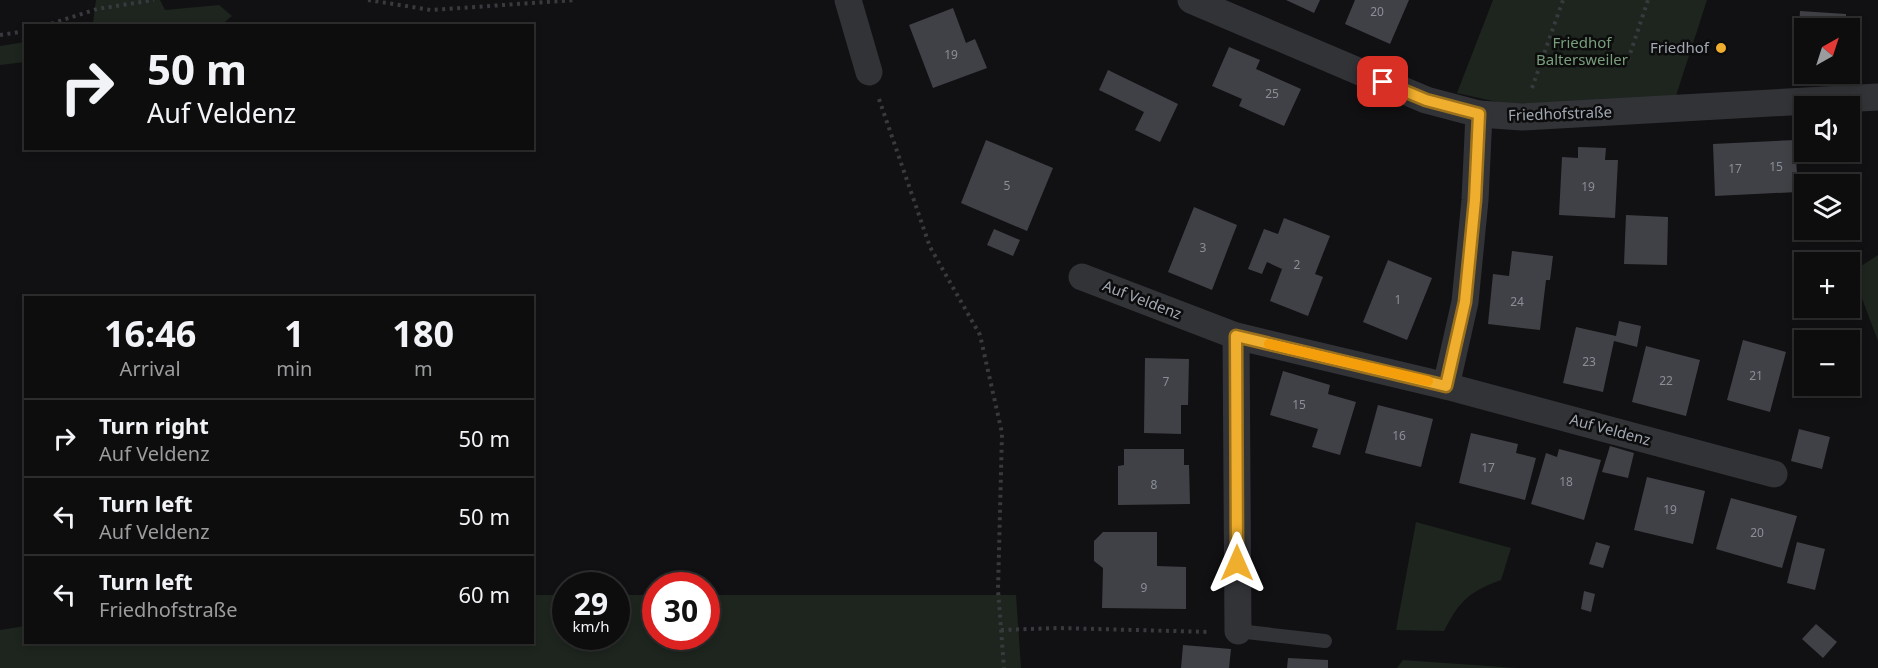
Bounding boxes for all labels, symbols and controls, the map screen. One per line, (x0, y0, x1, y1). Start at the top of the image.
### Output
house number: 20 (1370, 3, 1384, 20)
north arrow (1794, 18, 1860, 84)
map controls (1794, 18, 1860, 396)
park label: Friedhof Baltersweiler (1536, 32, 1628, 69)
place label: Friedhof (1650, 37, 1710, 57)
text: 50 m (147, 40, 247, 97)
marker: Friedhof (1714, 41, 1728, 55)
house number: 19 (944, 46, 958, 63)
icon: right (48, 48, 126, 126)
pin (1357, 56, 1408, 107)
icon: arrive (1366, 65, 1399, 98)
house number: 25 (1265, 85, 1279, 102)
text: Auf Veldenz (147, 94, 296, 131)
button: sound (1794, 96, 1860, 162)
street label: Friedhofstraße (1508, 101, 1612, 125)
house number: 15 (1769, 158, 1783, 175)
house number: 17 (1728, 160, 1742, 177)
button: layers (1794, 174, 1860, 240)
house number: 5 (1004, 177, 1011, 194)
house number: 19 (1581, 178, 1595, 195)
house number: 3 (1200, 239, 1207, 256)
button: + (1794, 252, 1860, 318)
house number: 2 (1294, 256, 1301, 273)
street label: Auf Veldenz (1100, 275, 1185, 323)
house number: 1 (1395, 291, 1401, 308)
house number: 24 (1510, 293, 1524, 310)
text: 16:46 (104, 309, 196, 358)
text: 1 (284, 309, 305, 358)
text: 180 (392, 309, 454, 358)
button: − (1794, 330, 1860, 396)
house number: 23 (1582, 353, 1596, 370)
text: Arrival (120, 355, 181, 382)
text: min (276, 355, 312, 382)
text: m (414, 355, 433, 382)
house number: 21 (1749, 367, 1763, 384)
house number: 22 (1659, 372, 1673, 389)
house number: 7 (1163, 373, 1170, 390)
house number: 15 (1292, 396, 1306, 413)
street label: Auf Veldenz (1568, 409, 1653, 449)
text: Turn right (99, 410, 209, 440)
icon: right (48, 422, 81, 455)
text: 50 m (459, 423, 510, 453)
house number: 16 (1392, 427, 1406, 444)
text: Auf Veldenz (99, 440, 210, 467)
house number: 17 (1481, 459, 1495, 476)
house number: 18 (1559, 473, 1573, 490)
house number: 8 (1151, 476, 1158, 493)
text: Turn left (99, 488, 193, 518)
icon: left (48, 500, 81, 533)
text: 50 m (459, 501, 510, 531)
house number: 19 (1663, 501, 1677, 518)
text: Auf Veldenz (99, 518, 210, 545)
house number: 20 (1750, 524, 1764, 541)
position arrow (1205, 531, 1269, 595)
text: Turn left (99, 566, 193, 596)
speed limit sign: 30 (642, 572, 720, 650)
icon: left (48, 578, 81, 611)
text: 60 m (459, 579, 510, 609)
house number: 9 (1141, 579, 1148, 596)
text: 29 (574, 583, 608, 624)
text: Friedhofstraße (99, 596, 238, 623)
text: km/h (573, 616, 609, 636)

